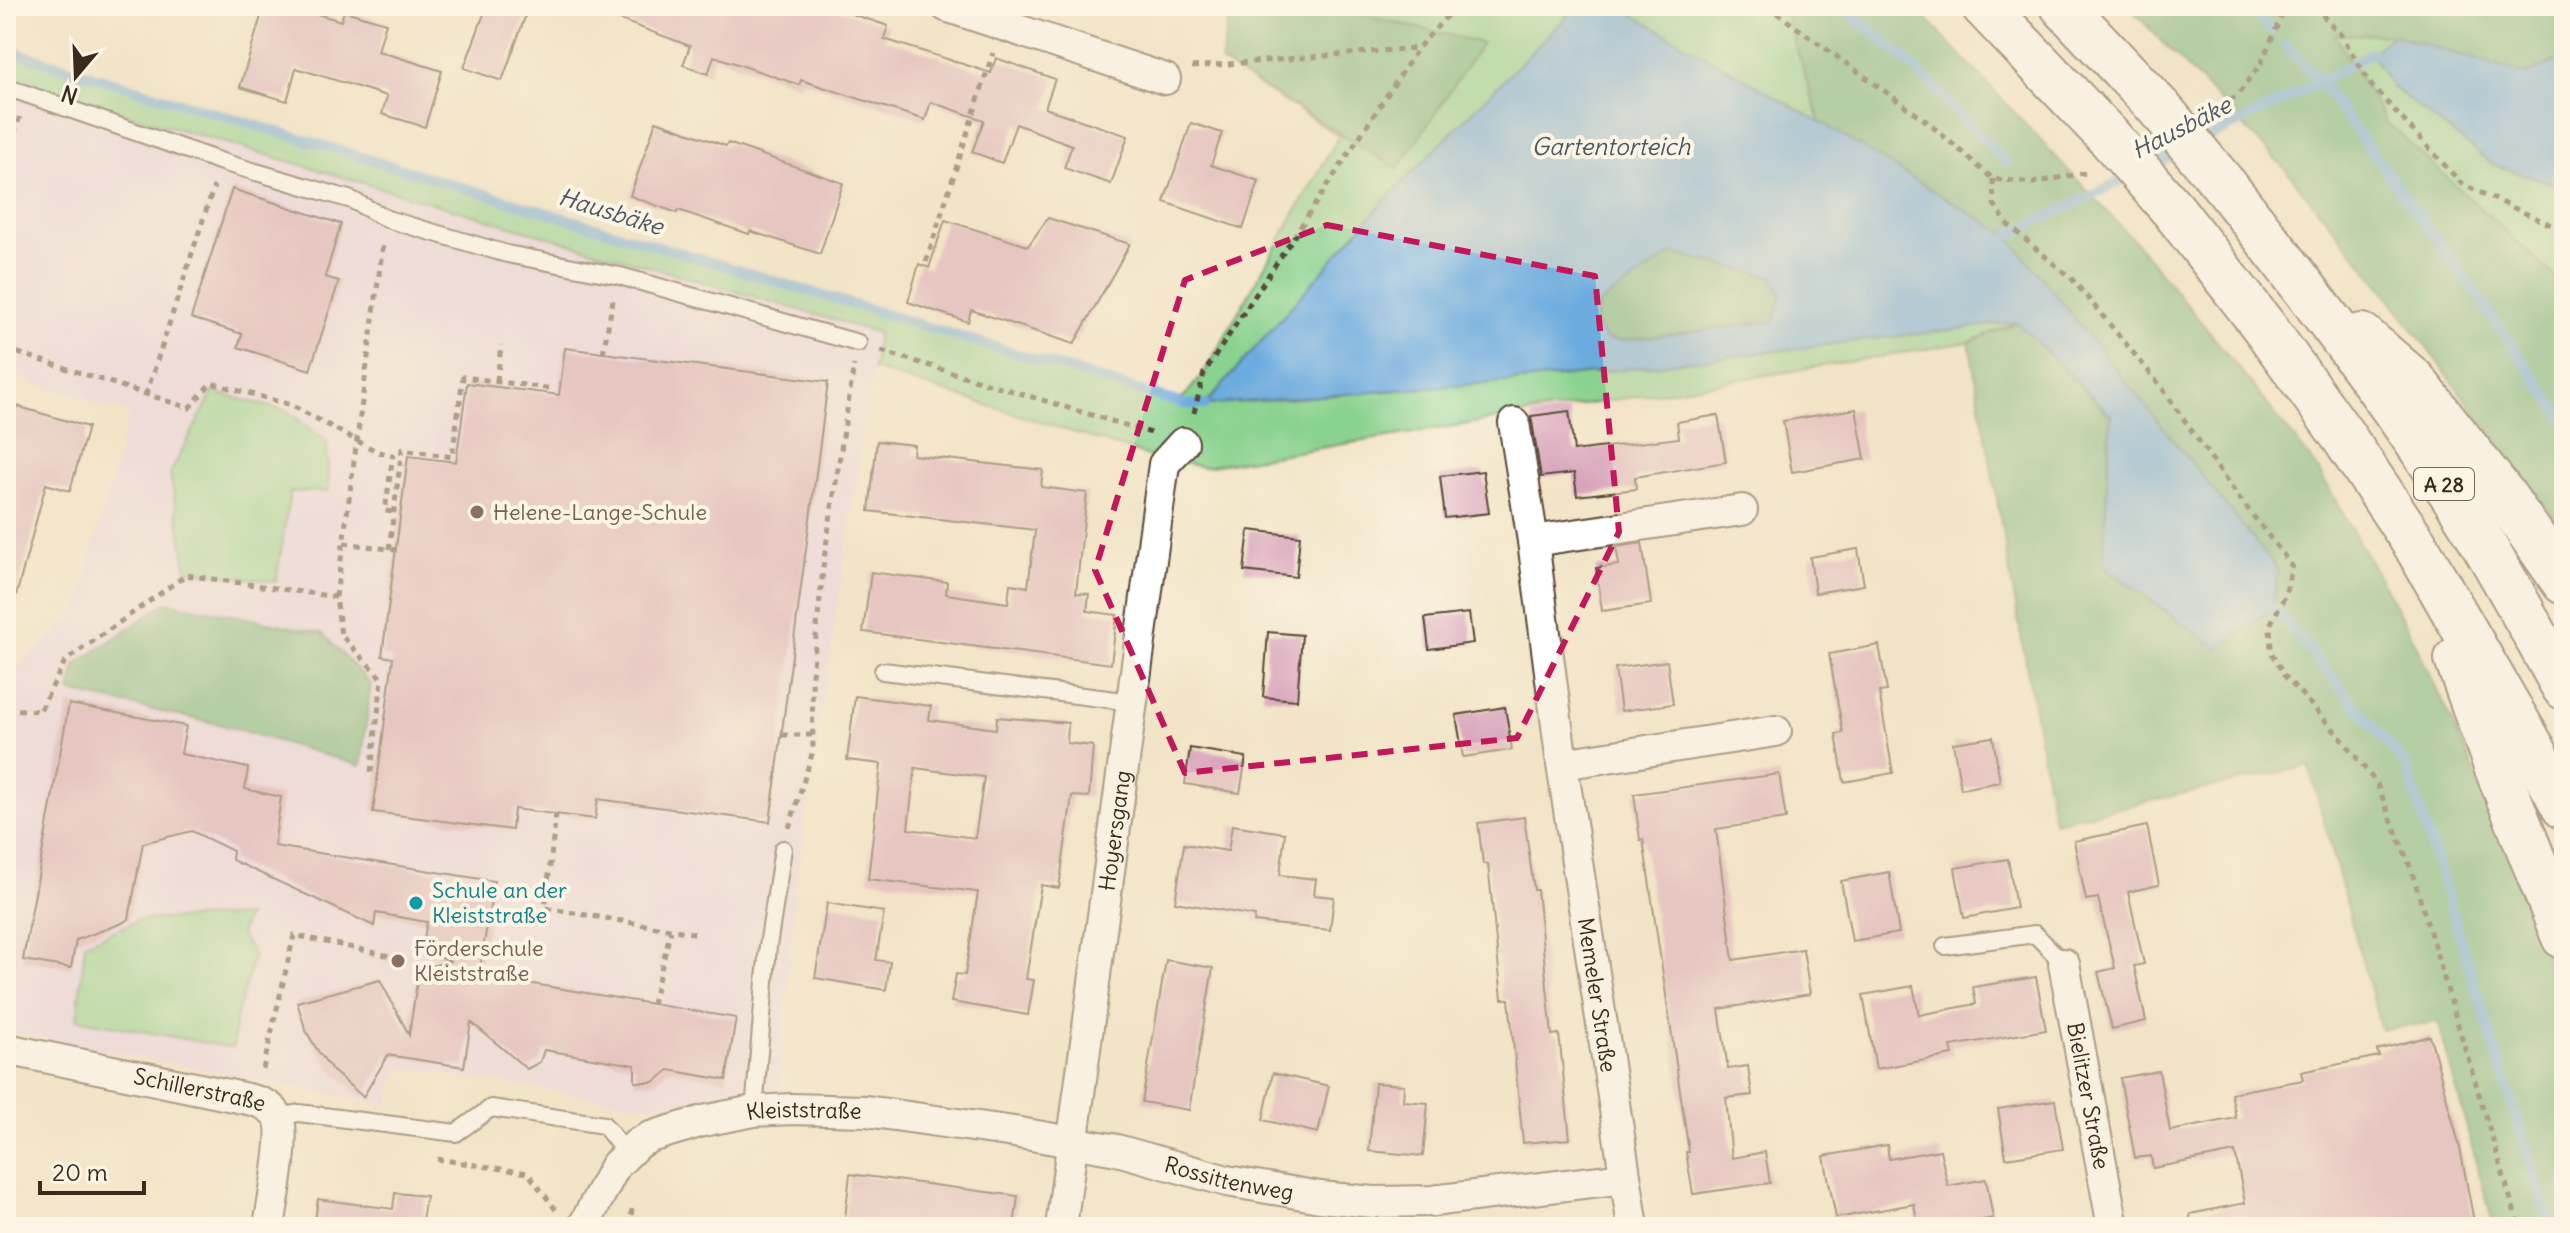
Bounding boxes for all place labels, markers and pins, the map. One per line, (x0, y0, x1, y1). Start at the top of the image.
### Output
place label: Helene-Lange-Schule (493, 498, 707, 526)
marker: Helene-Lange-Schule (468, 503, 486, 521)
place label: Schule an der Kleiststraße (432, 876, 567, 929)
marker: Schule an der Kleiststraße (407, 894, 425, 912)
place label: Förderschule Kleiststraße (414, 934, 544, 987)
marker: Förderschule Kleiststraße (389, 952, 407, 970)

